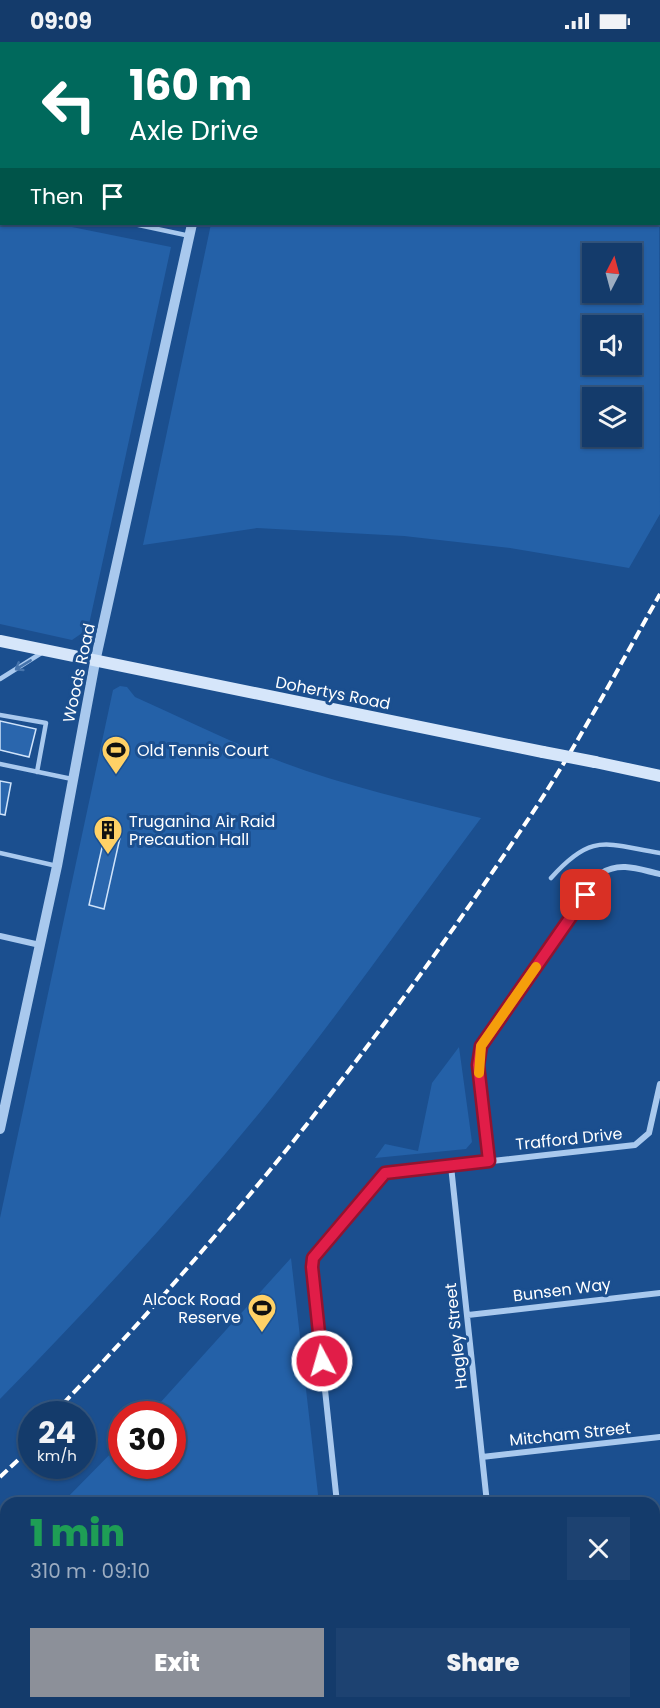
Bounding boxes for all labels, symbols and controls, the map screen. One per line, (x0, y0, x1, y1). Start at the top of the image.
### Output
text: 09:09 (30, 6, 92, 37)
text: 160 m (129, 56, 252, 115)
icon: left (30, 66, 108, 144)
text: Axle Drive (129, 112, 258, 149)
icon: arrive (96, 180, 129, 213)
text: Then (30, 181, 84, 212)
north arrow (582, 243, 642, 303)
map controls (582, 243, 642, 447)
button: sound (582, 315, 642, 375)
button: layers (582, 387, 642, 447)
street label: Woods Road (57, 621, 101, 725)
one-way arrow (15, 659, 32, 671)
street label: Dohertys Road (274, 671, 392, 715)
sports icon: Old Tennis Court (100, 734, 132, 776)
place label: Old Tennis Court (137, 739, 269, 762)
place label: Truganina Air Raid Precaution Hall (129, 810, 275, 851)
building icon: Truganina Air Raid Precaution Hall (92, 814, 124, 856)
pin (560, 869, 611, 920)
icon: arrive (569, 878, 602, 911)
street label: Trafford Drive (514, 1122, 624, 1156)
street label: Bunsen Way (512, 1273, 612, 1307)
street label: Hagley Street (439, 1282, 473, 1390)
place label: Alcock Road Reserve (143, 1288, 241, 1329)
sports icon: Alcock Road Reserve (246, 1292, 278, 1334)
position arrow (290, 1329, 354, 1393)
speed limit sign: 30 (108, 1401, 186, 1479)
text: 24 (38, 1411, 76, 1454)
street label: Mitcham Street (508, 1416, 632, 1452)
text: km/h (37, 1445, 77, 1466)
text: 1 min (30, 1508, 125, 1559)
button: close (567, 1517, 630, 1580)
text: 310 m · 09:10 (30, 1557, 150, 1585)
button: Exit (30, 1628, 324, 1697)
button: Share (336, 1628, 630, 1697)

